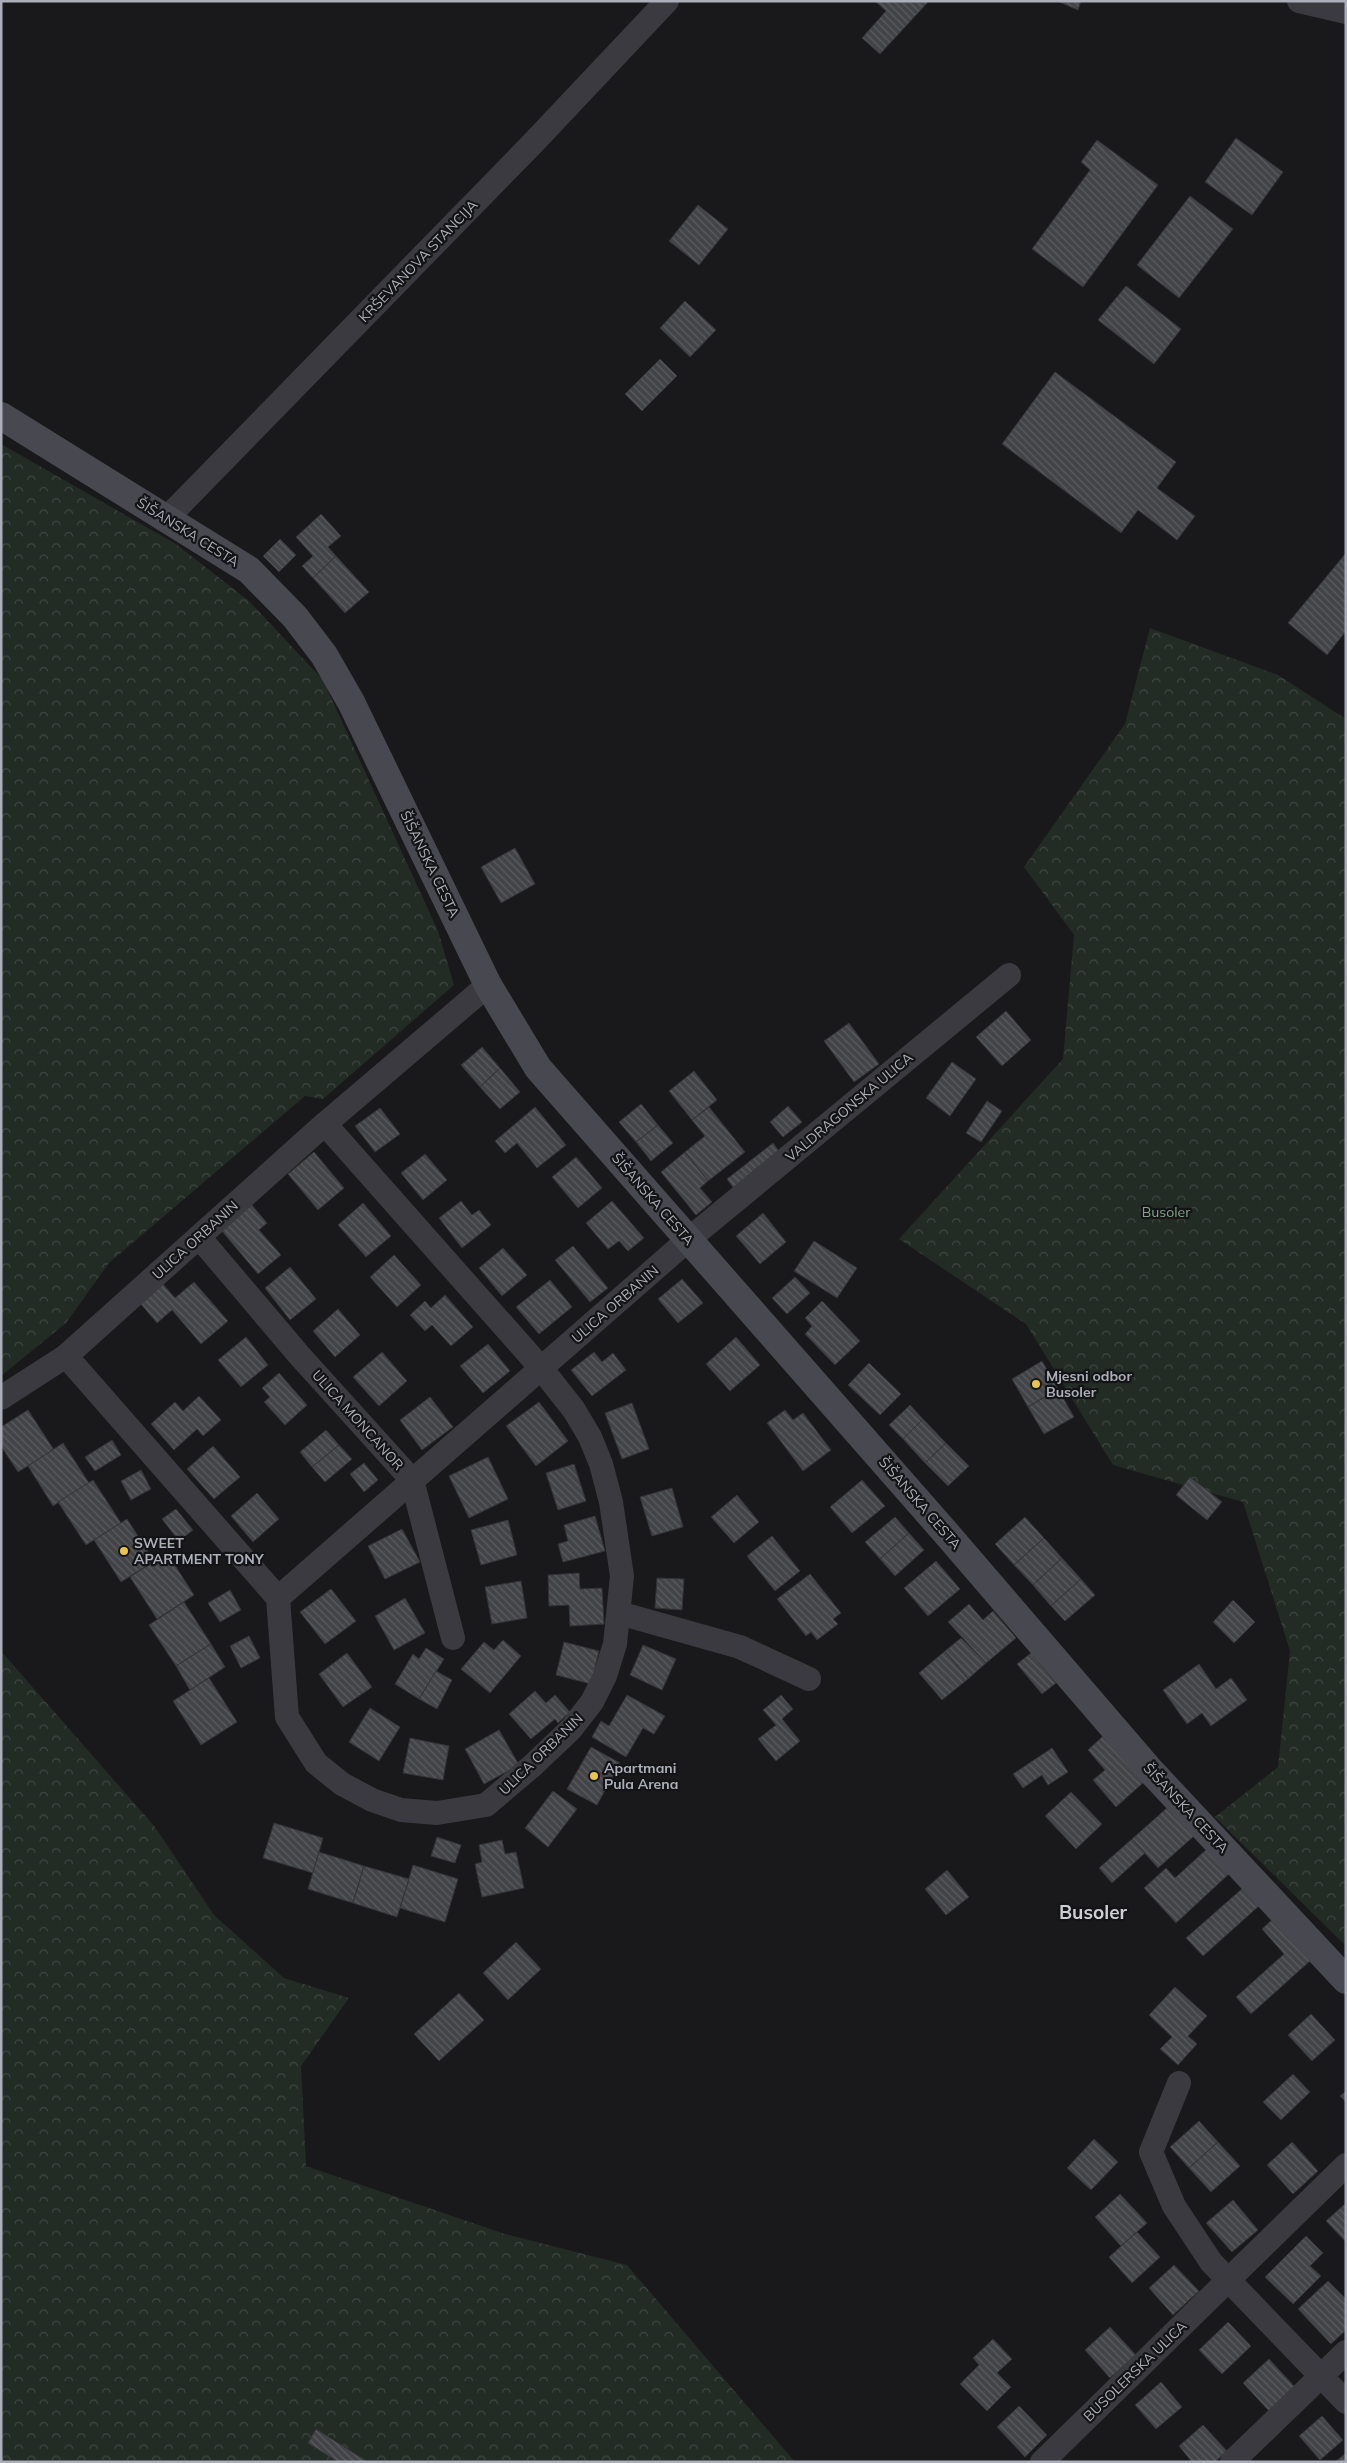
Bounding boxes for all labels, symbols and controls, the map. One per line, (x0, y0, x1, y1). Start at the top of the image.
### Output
street label: KRŠEVANOVA STANCIJA (355, 195, 482, 326)
street label: ŠIŠANSKA CESTA (134, 493, 243, 571)
street label: ŠIŠANSKA CESTA (396, 808, 464, 921)
street label: VALDRAGONSKA ULICA (782, 1048, 917, 1166)
street label: ŠIŠANSKA CESTA (608, 1149, 699, 1250)
street label: ULICA ORBANIN (148, 1197, 242, 1283)
park label: Busoler (1142, 1203, 1191, 1221)
street label: ULICA ORBANIN (568, 1261, 662, 1347)
street label: ULICA MONCANOR (308, 1366, 408, 1474)
place label: Mjesni odbor Busoler (1046, 1367, 1132, 1401)
marker: Mjesni odbor Busoler (1030, 1378, 1042, 1390)
street label: ŠIŠANSKA CESTA (875, 1453, 966, 1554)
place label: SWEET APARTMENT TONY (134, 1534, 265, 1568)
marker: SWEET APARTMENT TONY (118, 1545, 130, 1557)
street label: ULICA ORBANIN (495, 1709, 587, 1799)
place label: Apartmani Pula Arena (604, 1759, 678, 1793)
street label: ŠIŠANSKA CESTA (1140, 1759, 1233, 1857)
marker: Apartmani Pula Arena (588, 1770, 600, 1782)
district label: Busoler (1059, 1900, 1128, 1924)
street label: BUSOLERSKA ULICA (1079, 2316, 1191, 2425)

